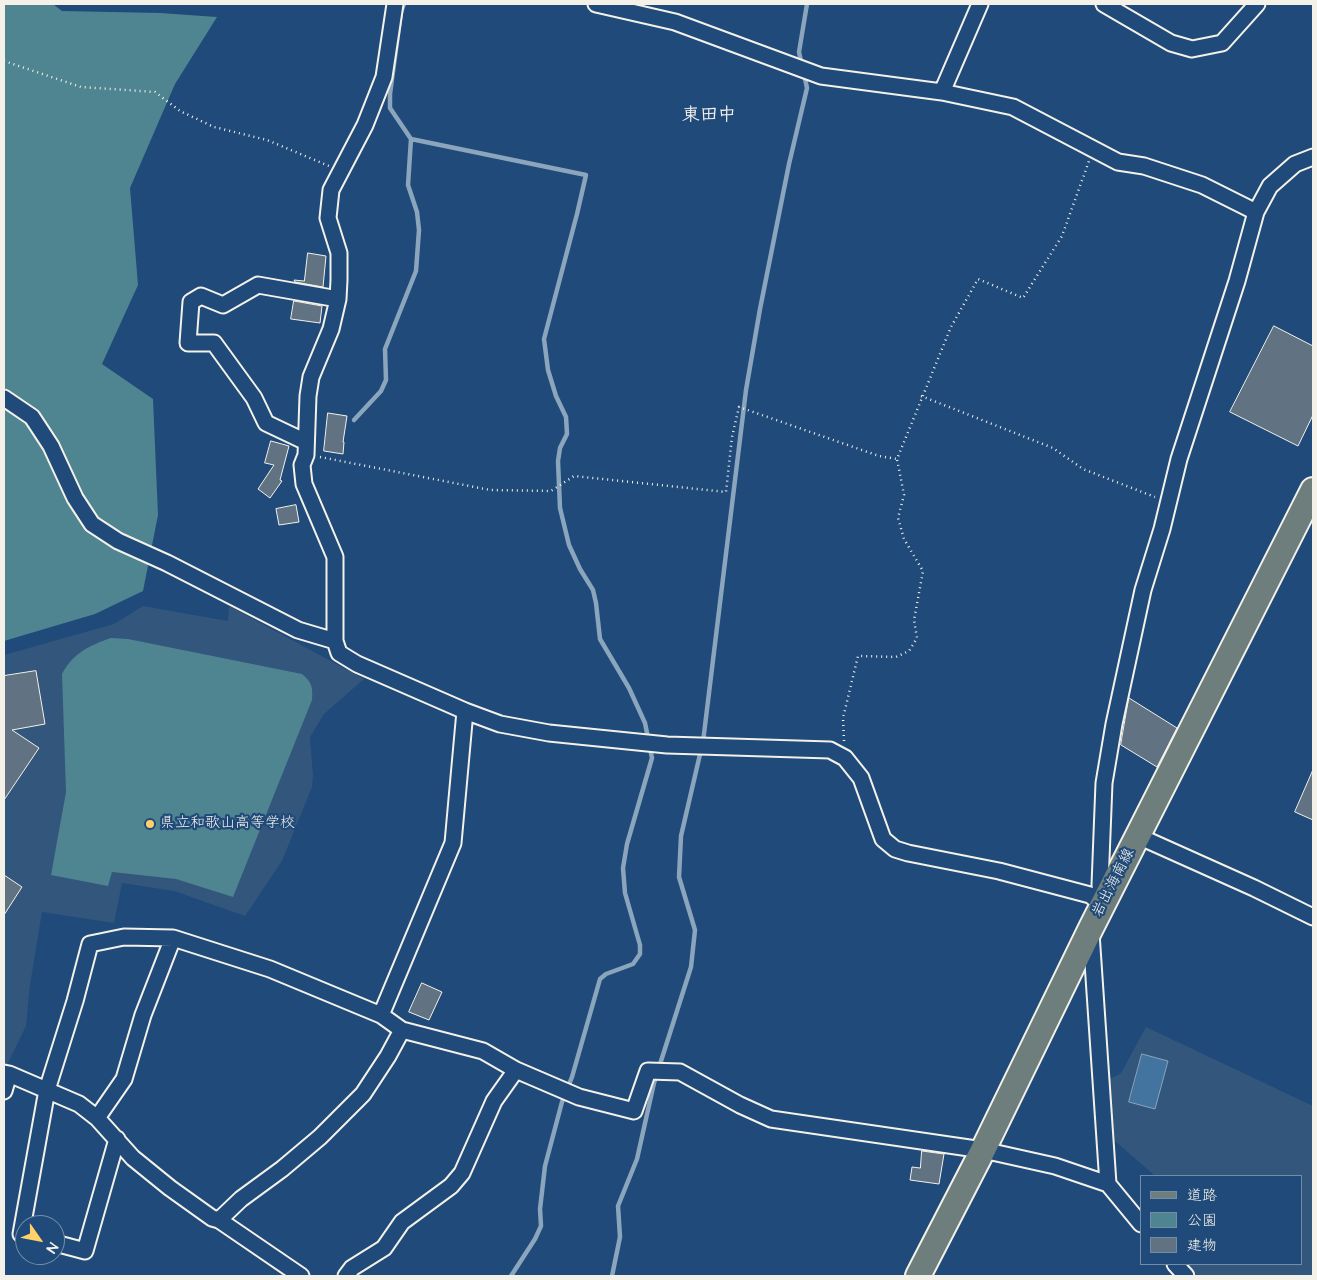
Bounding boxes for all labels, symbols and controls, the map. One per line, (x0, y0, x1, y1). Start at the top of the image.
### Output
district label: 東田中 (682, 105, 736, 127)
place label: 県立和歌山高等学校 (160, 815, 295, 833)
marker: 県立和歌山高等学校 (144, 818, 156, 830)
street label: 岩出海南線 (1089, 846, 1139, 920)
legend (1140, 1175, 1302, 1265)
text: 道路 (1187, 1185, 1217, 1206)
text: 公園 (1187, 1210, 1217, 1231)
north arrow (15, 1215, 65, 1265)
text: 建物 (1187, 1235, 1217, 1256)
text: N (41, 1238, 63, 1257)

